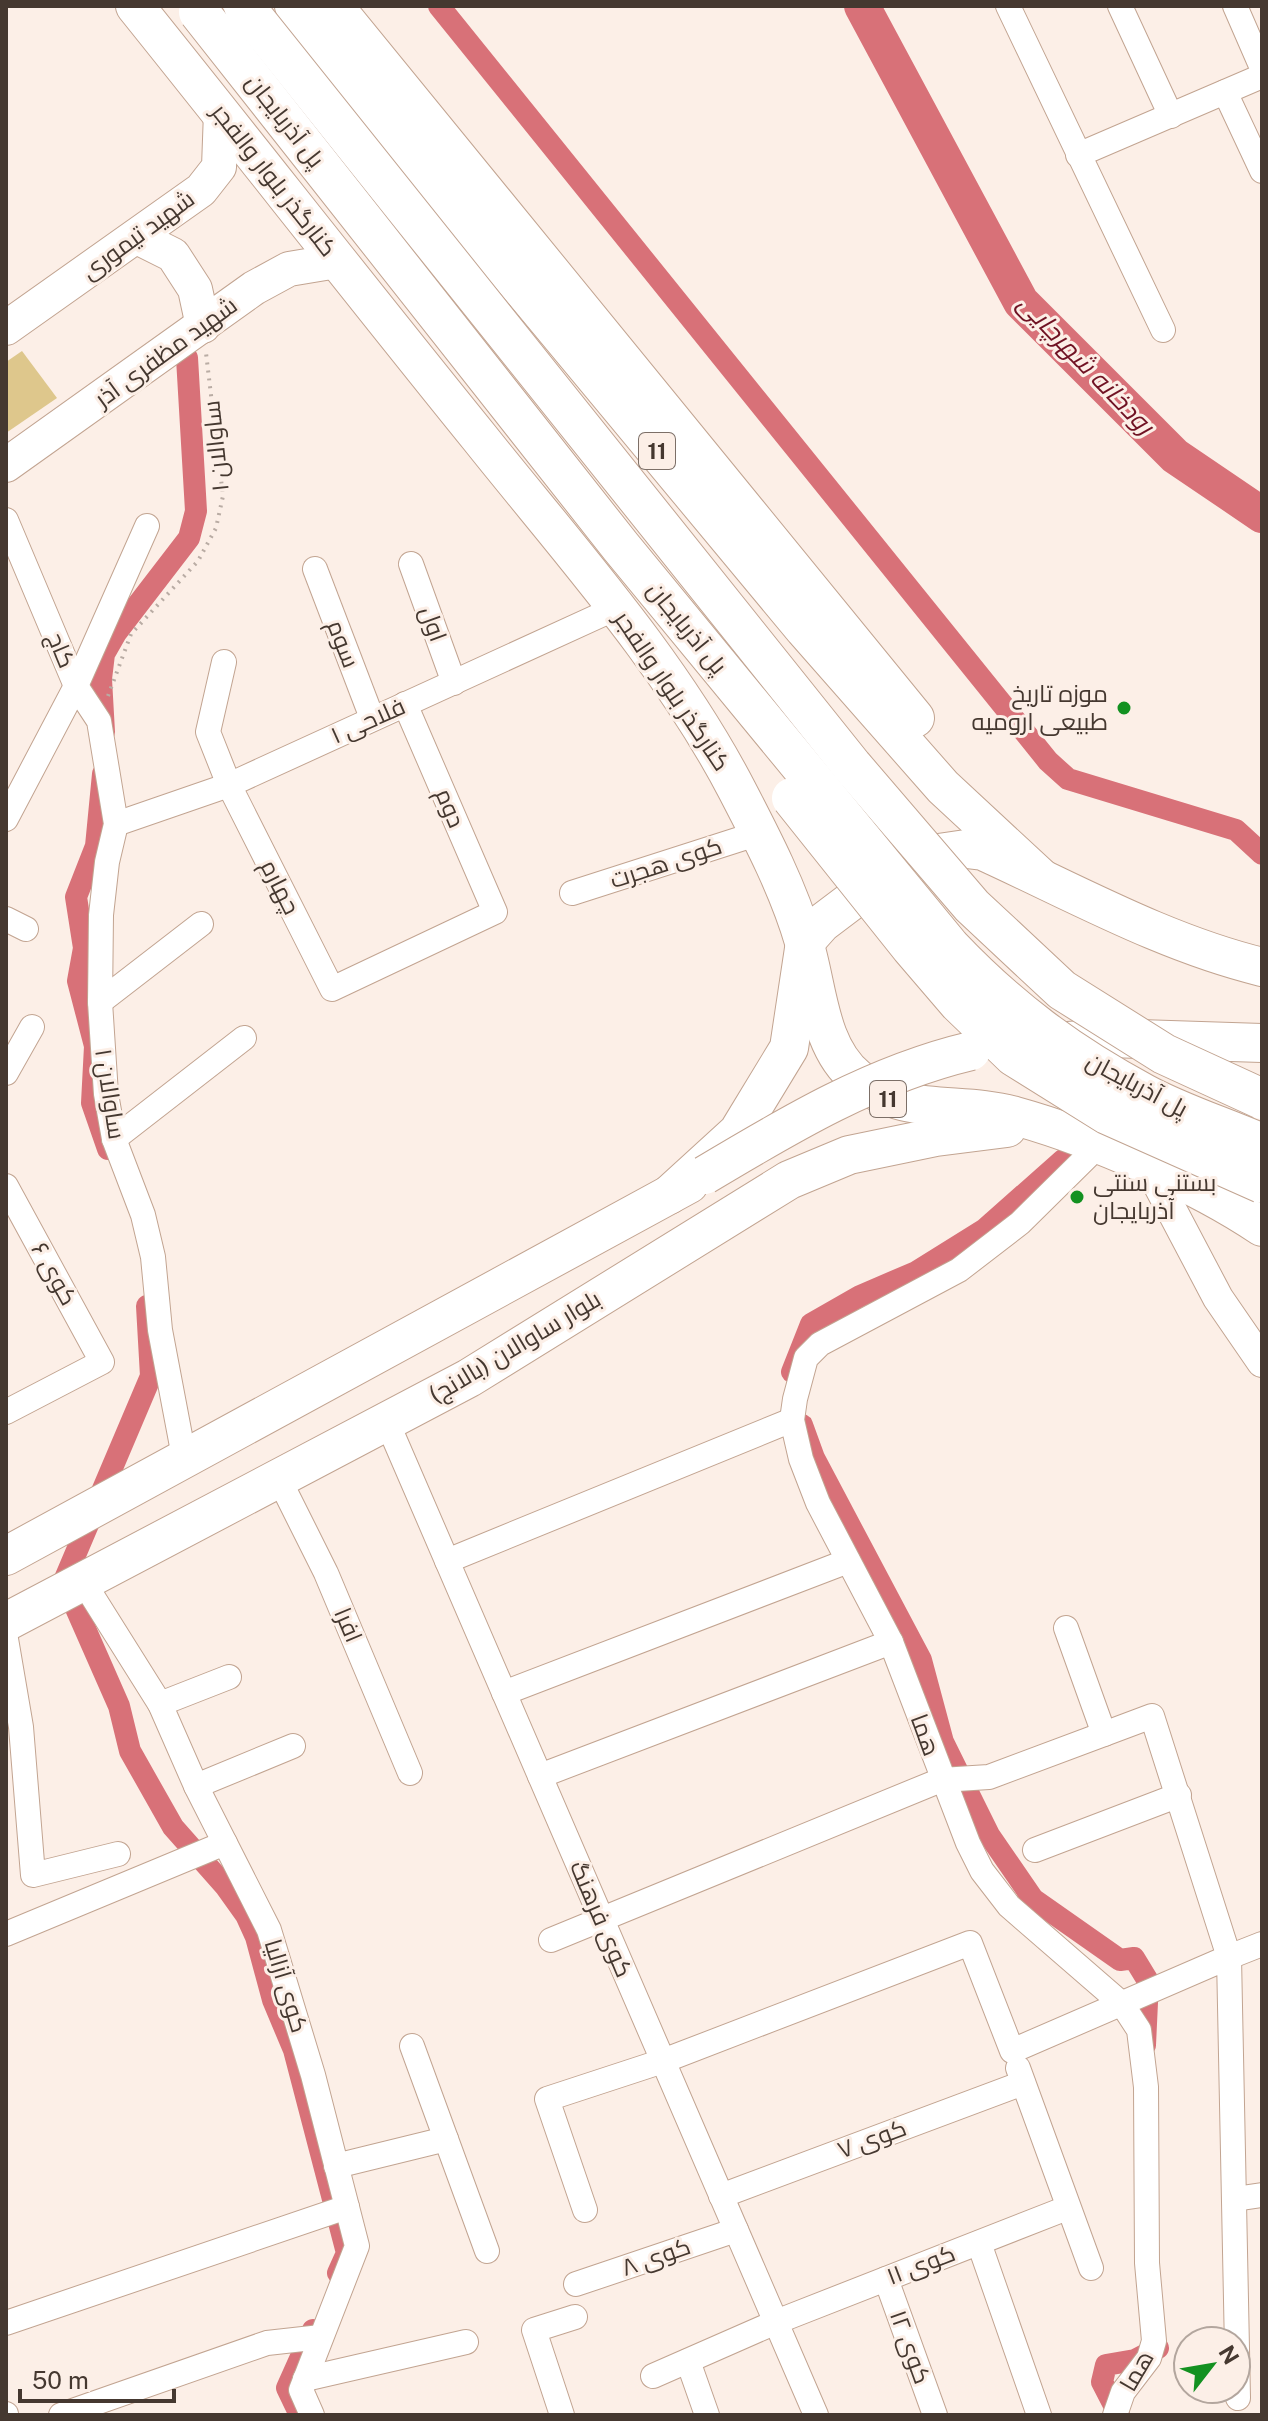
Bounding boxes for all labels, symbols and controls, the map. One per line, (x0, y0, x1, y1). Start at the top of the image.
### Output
street label: پل آذربایجان (238, 68, 331, 175)
street label: کنارگذر بلوار والفجر (205, 96, 343, 261)
street label: شهید تیموری (75, 184, 200, 285)
water label: رودخانه شهرچایی (1010, 287, 1162, 443)
street label: شهید مظفری آذر (87, 290, 243, 414)
street label: ساوالان ۱ (196, 399, 235, 493)
road number: 11 (639, 433, 675, 469)
street label: پل آذربایجان (640, 576, 734, 682)
street label: اول (414, 602, 453, 645)
street label: کنارگذر بلوار والفجر (608, 604, 736, 775)
street label: سوم (319, 616, 366, 672)
street label: کاج (39, 628, 82, 673)
place label: موزه تاریخ طبیعی ارومیه (972, 679, 1108, 736)
street label: فلاحی ۱ (326, 691, 410, 750)
marker: موزه تاریخ طبیعی ارومیه (1115, 699, 1133, 717)
street label: دوم (428, 784, 472, 833)
street label: کوی هجرت (606, 831, 725, 894)
street label: چهارم (253, 855, 306, 920)
street label: پل آذربایجان (1081, 1046, 1193, 1125)
street label: ساوالان ۱ (89, 1047, 132, 1141)
road number: 11 (870, 1081, 906, 1117)
place label: بستنی سنتی آذربایجان (1093, 1168, 1216, 1225)
marker: بستنی سنتی آذربایجان (1068, 1188, 1086, 1206)
street label: کوی ۶ (25, 1237, 84, 1310)
street label: بلوار ساوالان (بالانج) (424, 1284, 607, 1411)
street label: افرا (329, 1603, 369, 1646)
street label: هما (906, 1710, 946, 1759)
street label: کوی فرهنگ (564, 1856, 639, 1981)
street label: کوی آزالیا (259, 1936, 314, 2036)
street label: کوی ۷ (833, 2113, 910, 2164)
street label: کوی ۸ (617, 2231, 694, 2282)
street label: کوی ۱۱ (882, 2238, 959, 2291)
street label: کوی ۱۲ (884, 2306, 937, 2388)
north arrow (1172, 2325, 1252, 2405)
text: N (1214, 2341, 1245, 2369)
street label: هما (1113, 2345, 1159, 2396)
scale bar (20, 2353, 174, 2403)
text: 50 m (32, 2366, 89, 2394)

